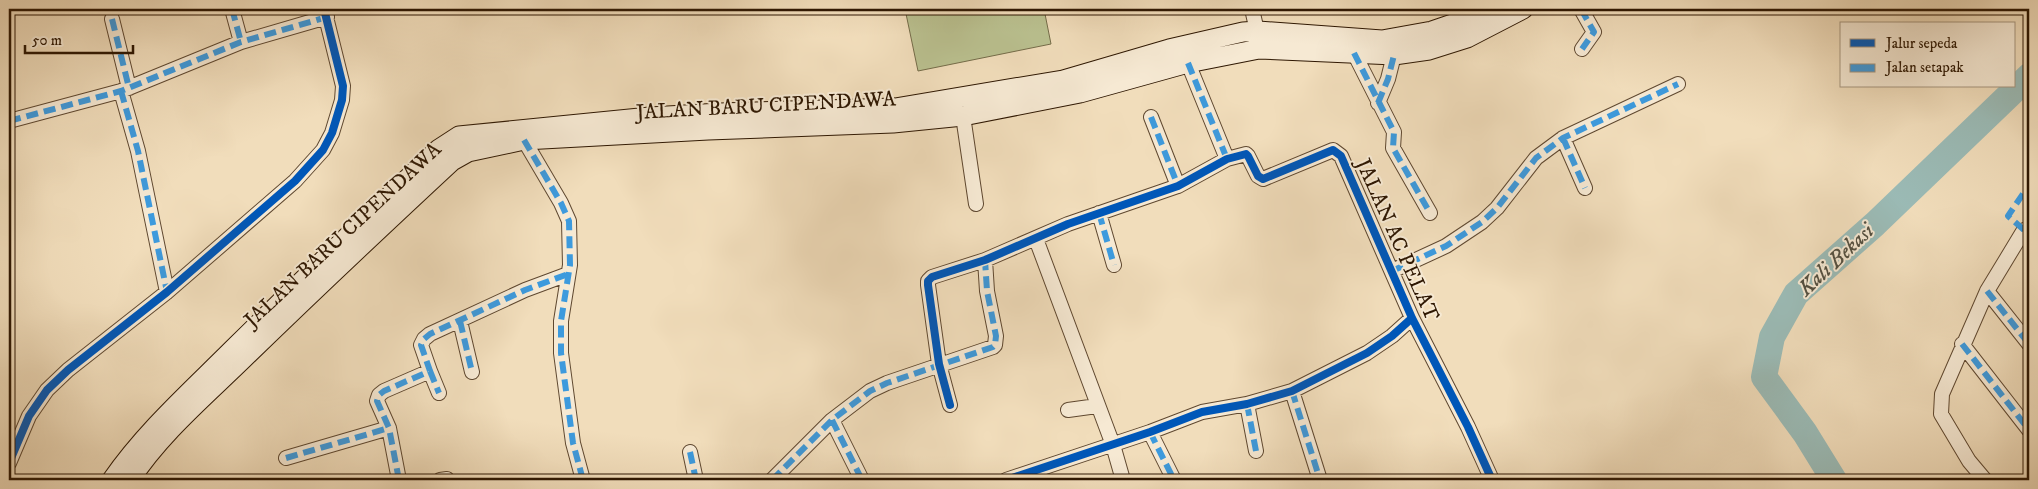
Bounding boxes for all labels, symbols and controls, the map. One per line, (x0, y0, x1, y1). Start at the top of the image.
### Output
scale bar (25, 22, 132, 54)
legend (1840, 22, 2016, 88)
text: 50 m (32, 31, 62, 50)
text: Jalur sepeda (1884, 34, 1958, 53)
text: Jalan setapak (1884, 58, 1964, 77)
street label: JALAN BARU CIPENDAWA (633, 86, 897, 126)
street label: JALAN BARU CIPENDAWA (238, 136, 447, 335)
street label: JALAN AC PELAT (1349, 153, 1444, 325)
water label: Kali Bekasi (1792, 217, 1881, 303)

